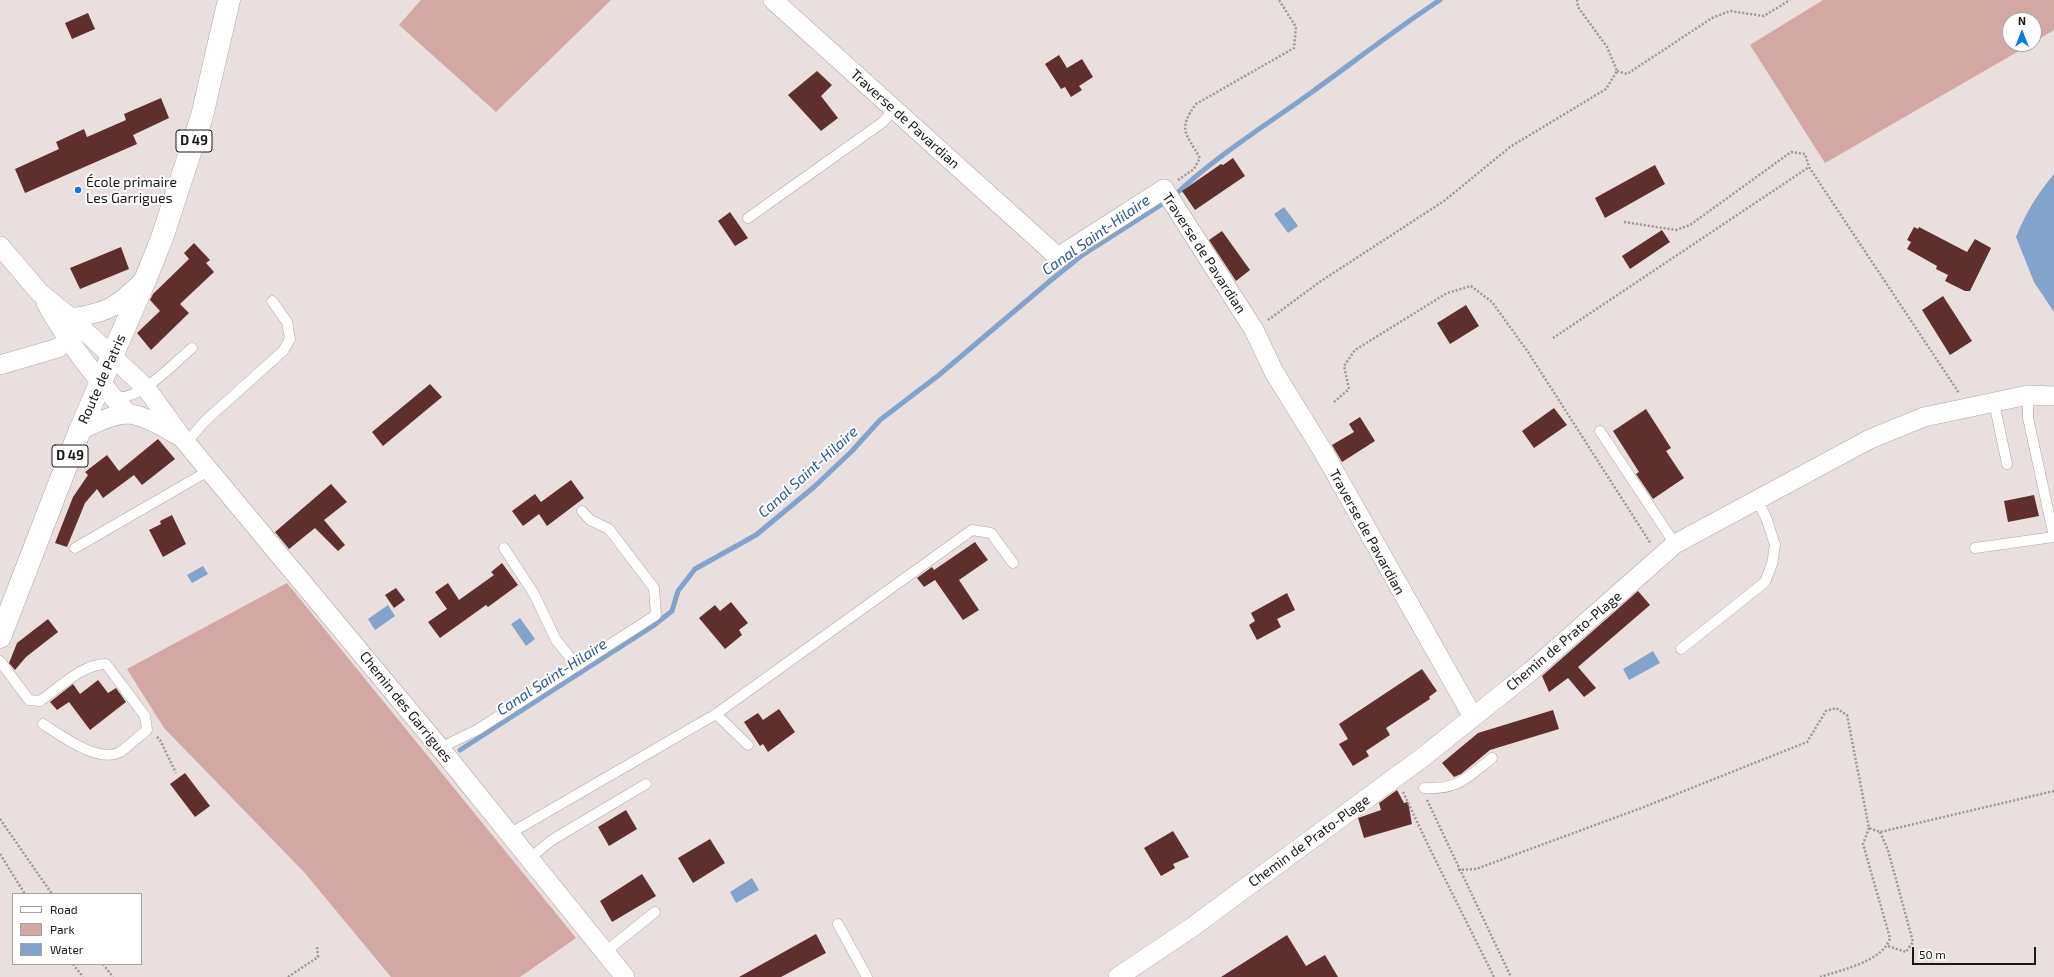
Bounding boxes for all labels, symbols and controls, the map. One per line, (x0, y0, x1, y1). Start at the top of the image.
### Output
north arrow (2002, 12, 2042, 52)
text: N (2018, 14, 2026, 27)
street label: Traverse de Pavardian (847, 66, 963, 172)
road number: D 49 (176, 130, 212, 152)
place label: École primaire Les Garrigues (86, 174, 177, 206)
marker: École primaire Les Garrigues (73, 185, 83, 195)
street label: Traverse de Pavardian (1159, 189, 1249, 317)
water label: Canal Saint-Hilaire (1038, 191, 1154, 279)
street label: Route de Patris (75, 331, 129, 427)
water label: Canal Saint-Hilaire (754, 422, 862, 522)
road number: D 49 (52, 445, 88, 467)
street label: Traverse de Pavardian (1326, 466, 1408, 598)
street label: Chemin de Prato-Plage (1503, 588, 1625, 694)
water label: Canal Saint-Hilaire (493, 635, 611, 719)
street label: Chemin des Garrigues (356, 648, 456, 766)
street label: Chemin de Prato-Plage (1245, 791, 1373, 891)
legend (12, 893, 142, 965)
text: Road (50, 902, 78, 916)
text: Park (50, 922, 75, 936)
scale bar (1914, 939, 2038, 965)
text: Water (50, 942, 84, 956)
text: 50 m (1919, 947, 1946, 961)

